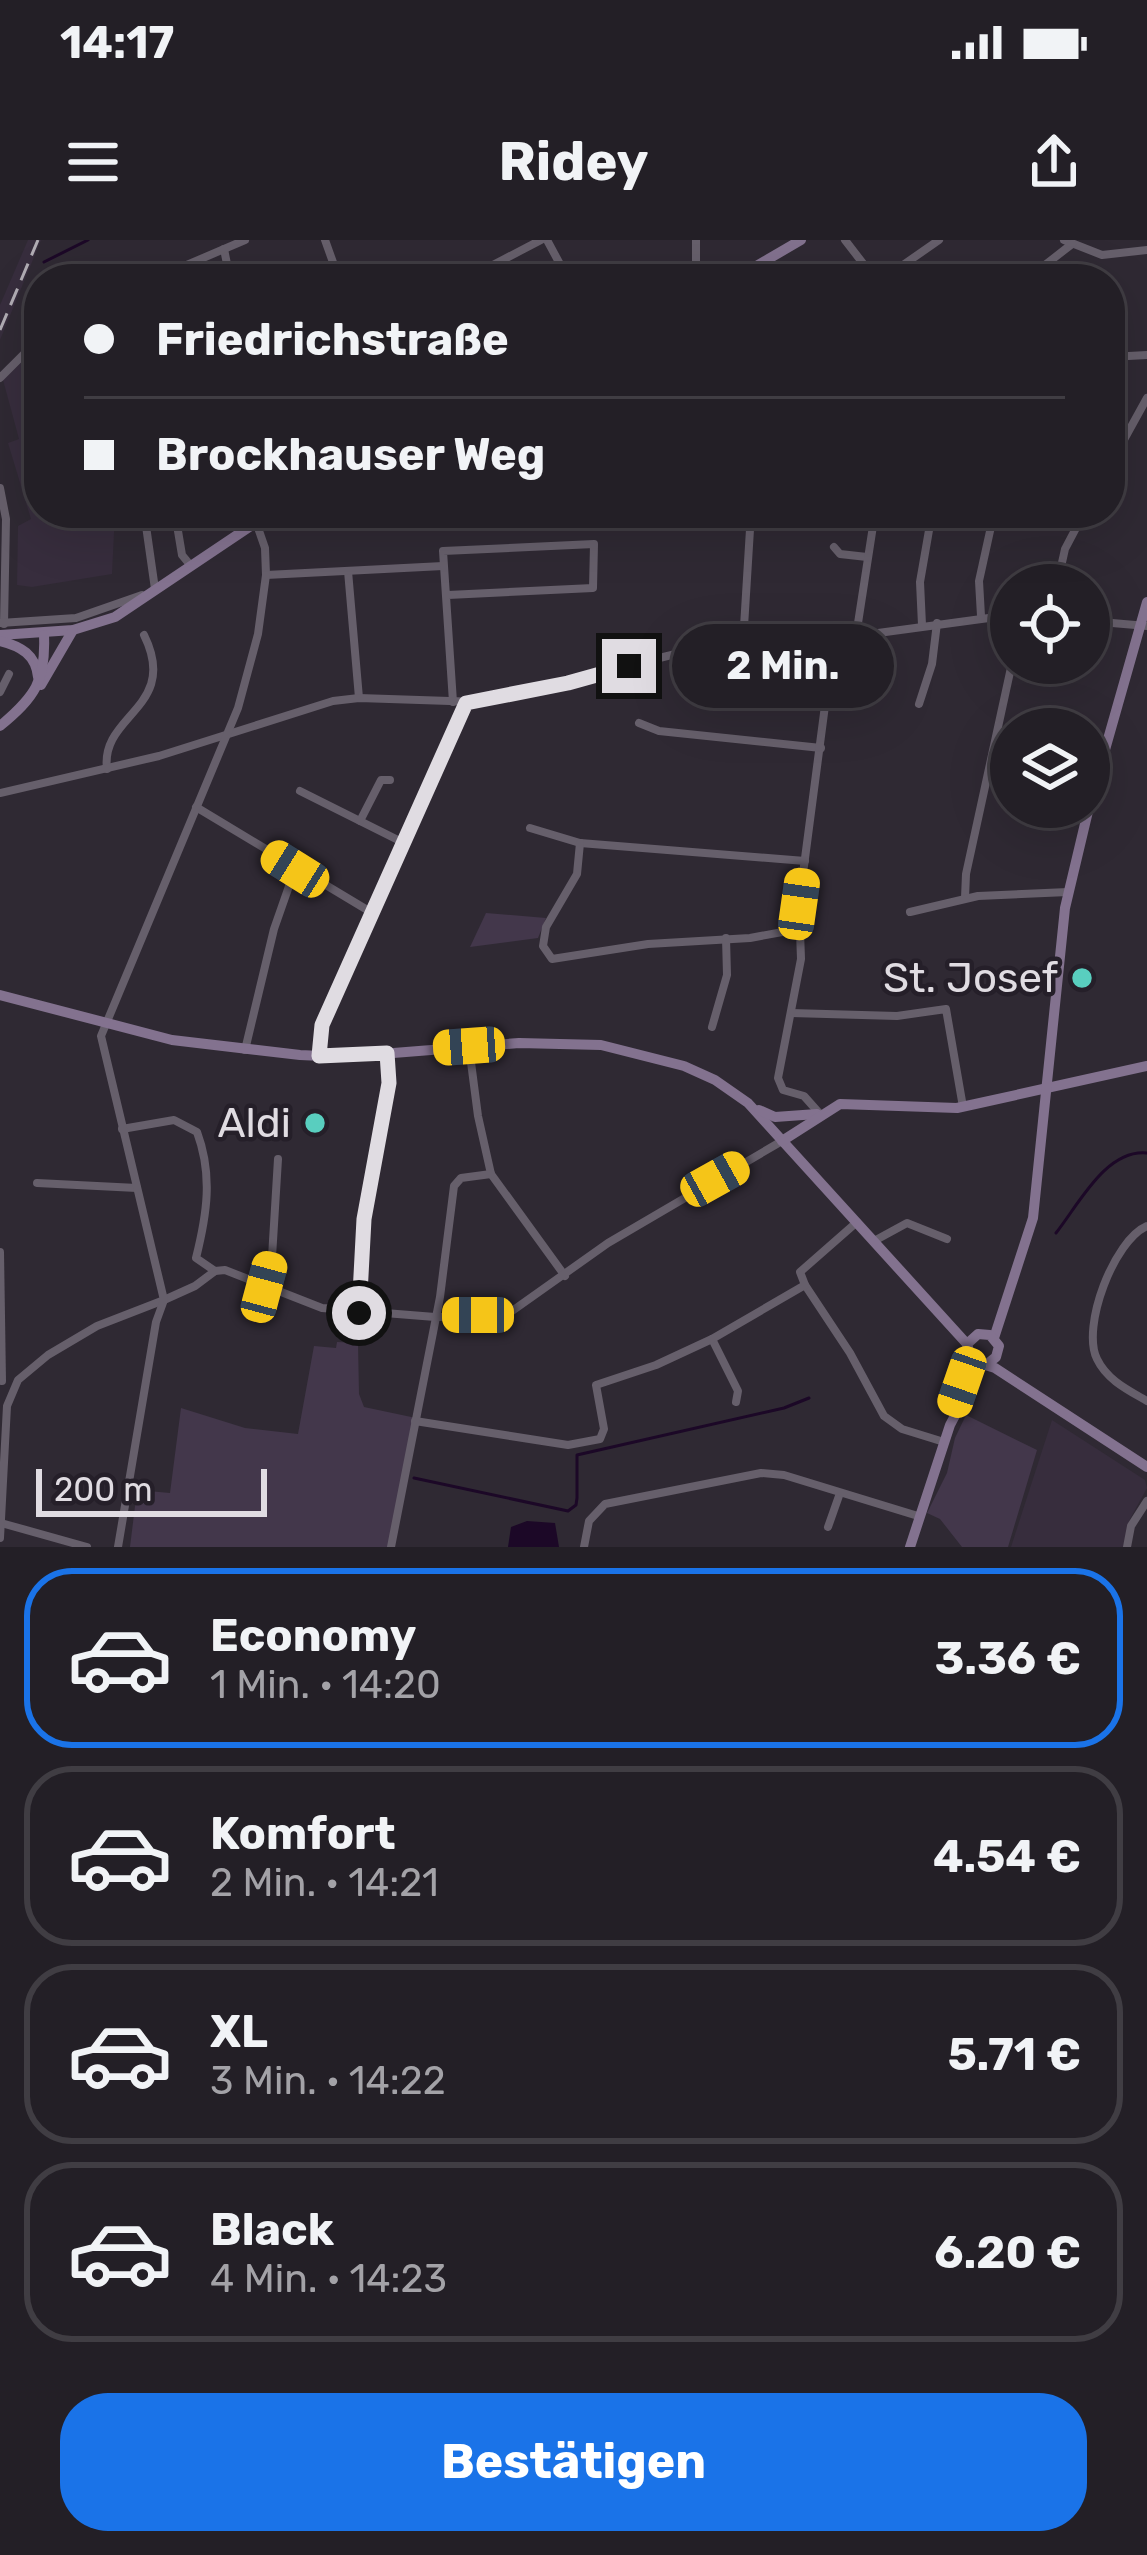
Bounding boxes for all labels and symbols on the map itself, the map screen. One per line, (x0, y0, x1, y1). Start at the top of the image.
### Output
callout: 2 Min. (671, 624, 893, 708)
route end (602, 639, 656, 693)
car (255, 835, 335, 903)
car (776, 866, 822, 942)
place label: St. Josef (883, 953, 1058, 1003)
marker: St. Josef (1069, 965, 1095, 991)
car (432, 1026, 506, 1066)
place label: Aldi (217, 1098, 291, 1148)
marker: Aldi (302, 1110, 328, 1136)
car (675, 1146, 755, 1212)
car (237, 1248, 291, 1326)
route start (332, 1286, 386, 1340)
car (442, 1297, 514, 1333)
car (933, 1342, 991, 1422)
scale bar (36, 1463, 267, 1516)

